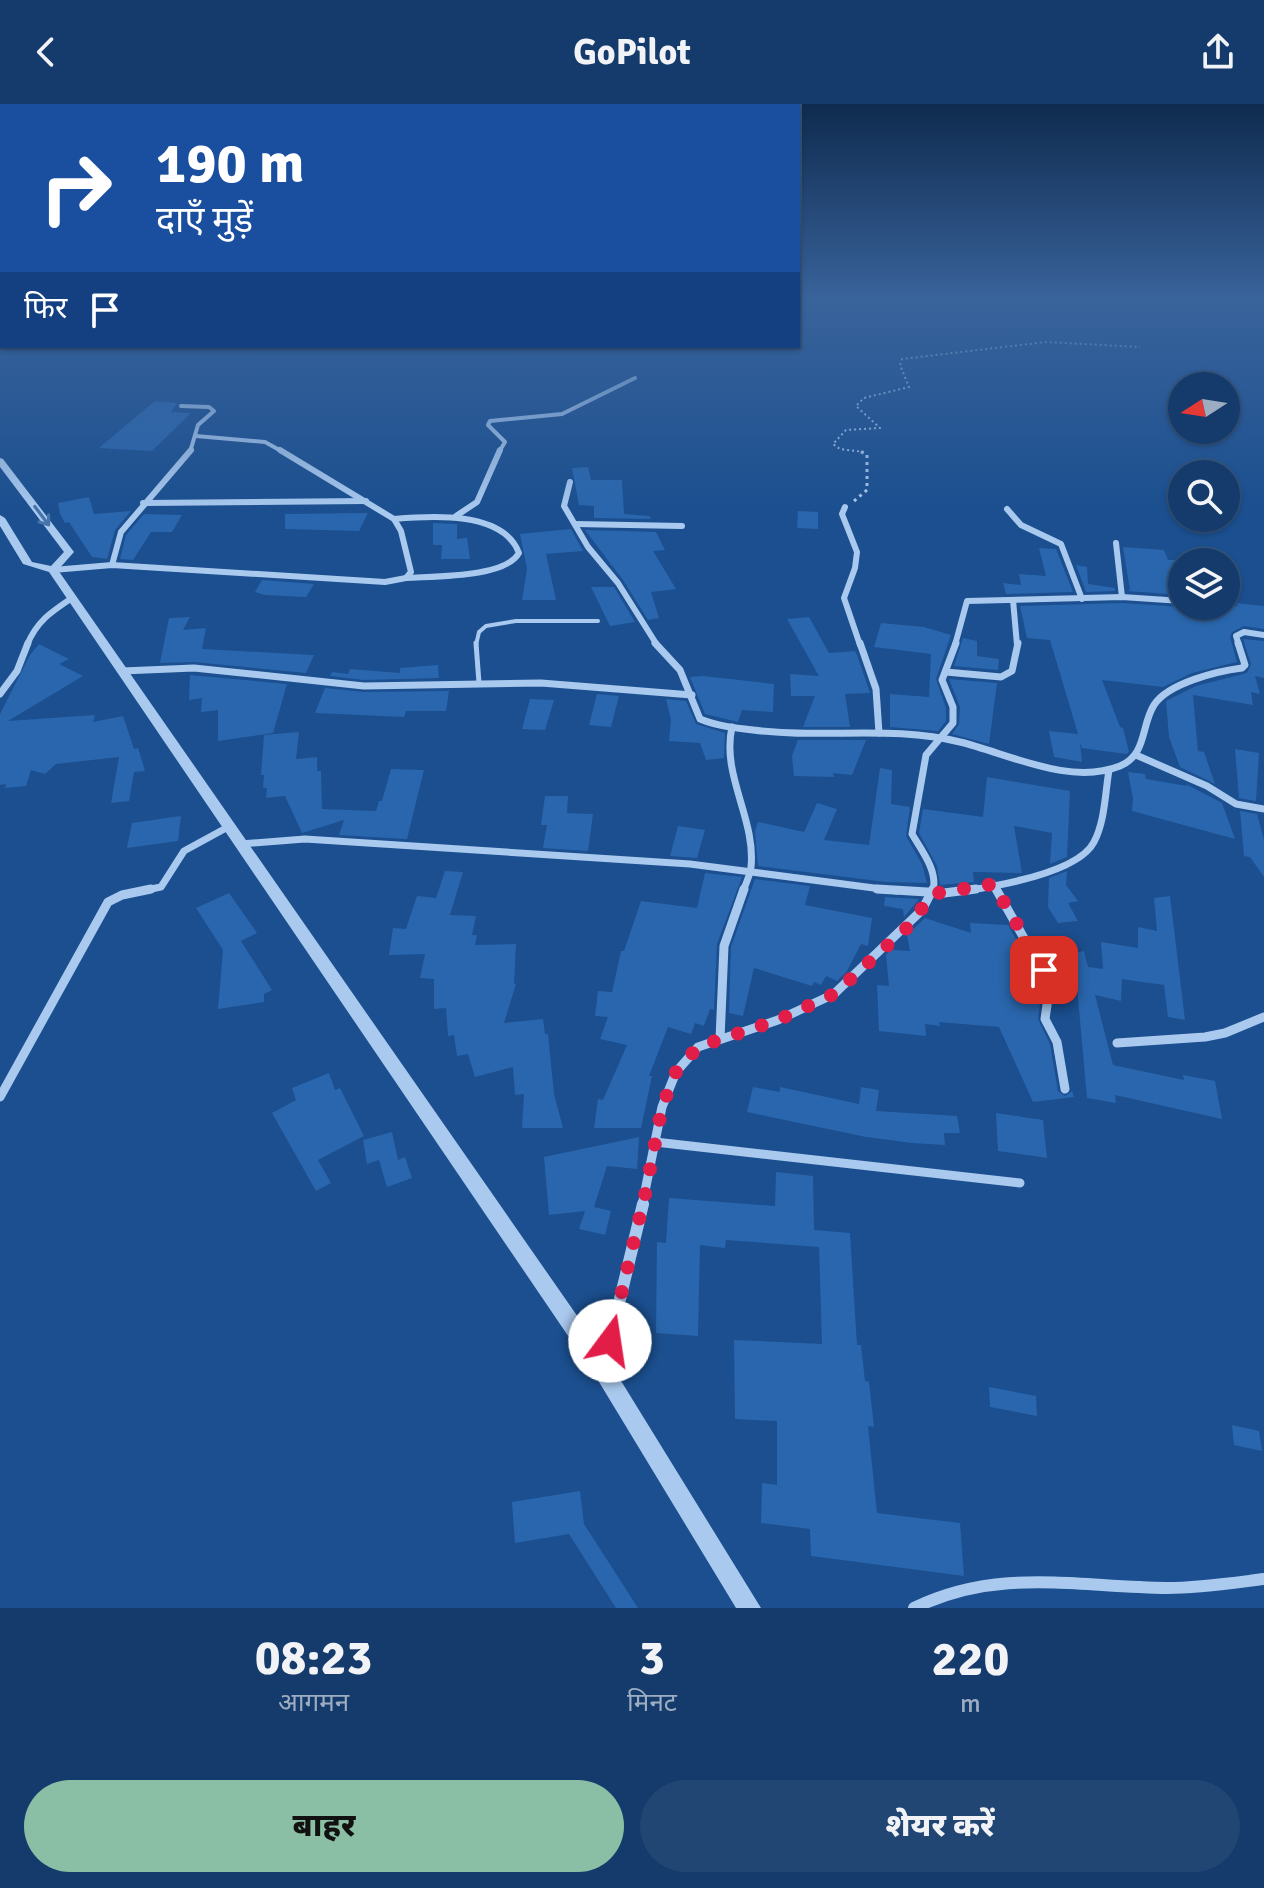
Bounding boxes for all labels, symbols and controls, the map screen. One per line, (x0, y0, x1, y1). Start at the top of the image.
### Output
icon: back (24, 30, 68, 74)
text: GoPilot (573, 30, 691, 75)
icon: share (1196, 30, 1240, 74)
text: 190 m (156, 129, 304, 198)
icon: right (24, 136, 128, 240)
text: दाएँ मुड़ें (156, 198, 253, 243)
icon: arrive (83, 288, 127, 332)
text: फिर (24, 290, 67, 327)
north arrow (1168, 372, 1240, 444)
map controls (1168, 372, 1240, 620)
button: search (1168, 460, 1240, 532)
one-way arrow (33, 505, 50, 526)
button: layers (1168, 548, 1240, 620)
pin (1010, 936, 1078, 1004)
icon: arrive (1022, 948, 1066, 992)
position arrow (568, 1299, 652, 1383)
text: 08:23 (255, 1629, 372, 1688)
text: 3 (639, 1629, 665, 1688)
text: 220 (932, 1630, 1009, 1689)
text: आगमन (278, 1687, 349, 1719)
text: मिनट (627, 1687, 677, 1719)
text: m (960, 1688, 981, 1720)
button: बाहर (24, 1780, 624, 1872)
button: शेयर करें (640, 1780, 1240, 1872)

